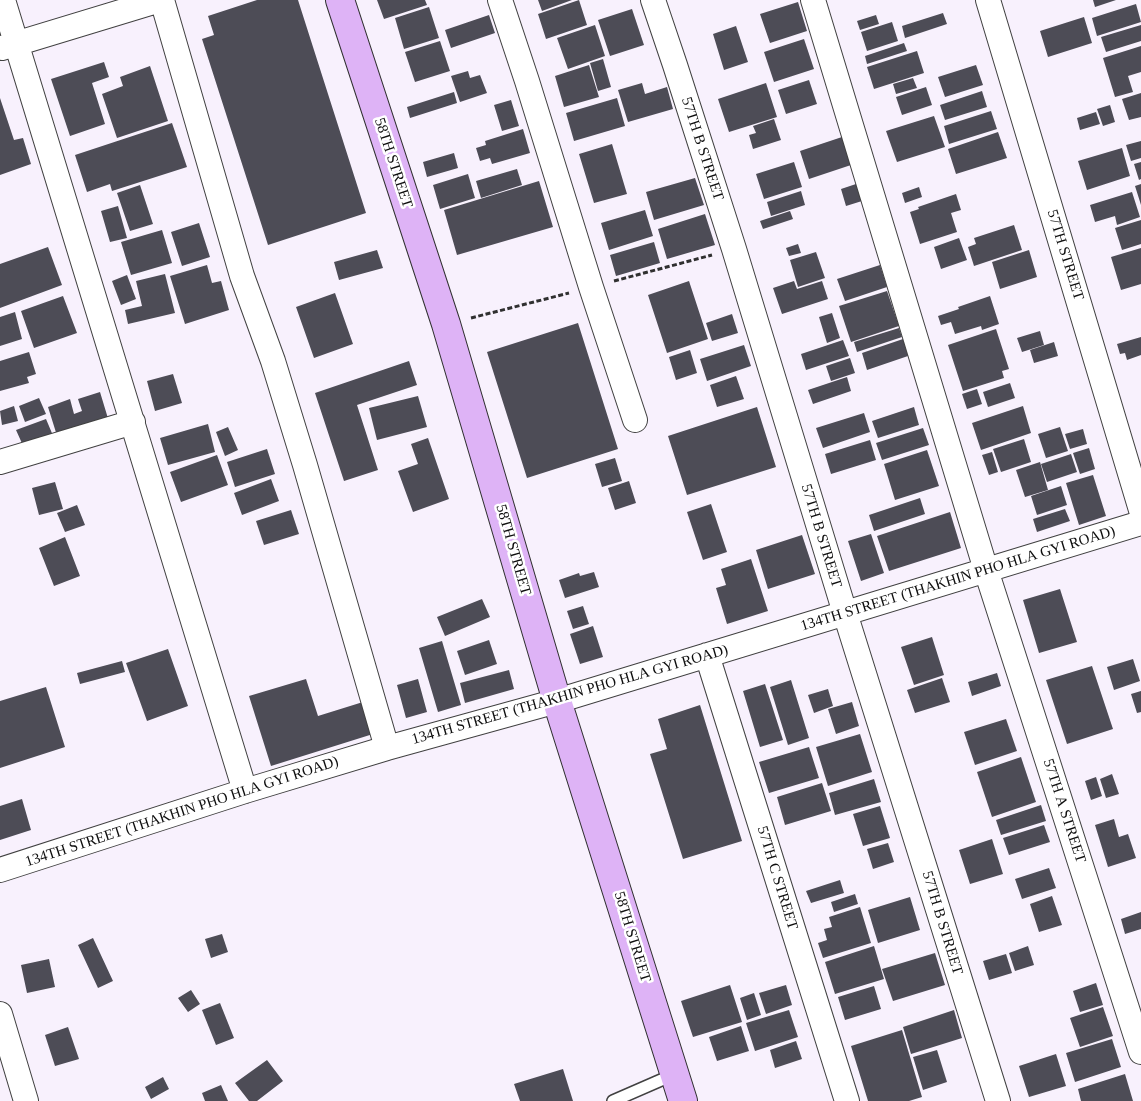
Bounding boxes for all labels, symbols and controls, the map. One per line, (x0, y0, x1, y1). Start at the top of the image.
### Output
street label: 57TH B STREET (677, 95, 727, 203)
street label: 58TH STREET (370, 116, 416, 210)
street label: 57TH STREET (1043, 208, 1087, 302)
street label: 57TH B STREET (797, 482, 845, 590)
street label: 58TH STREET (491, 502, 535, 598)
street label: 134TH STREET (THAKHIN PHO HLA GYI ROAD) (798, 522, 1118, 636)
street label: 134TH STREET (THAKHIN PHO HLA GYI ROAD) (410, 641, 730, 749)
street label: 134TH STREET (THAKHIN PHO HLA GYI ROAD) (23, 753, 341, 871)
street label: 57TH A STREET (1039, 757, 1089, 865)
street label: 57TH C STREET (753, 824, 801, 932)
street label: 57TH B STREET (918, 869, 966, 977)
street label: 58TH STREET (610, 890, 654, 984)

